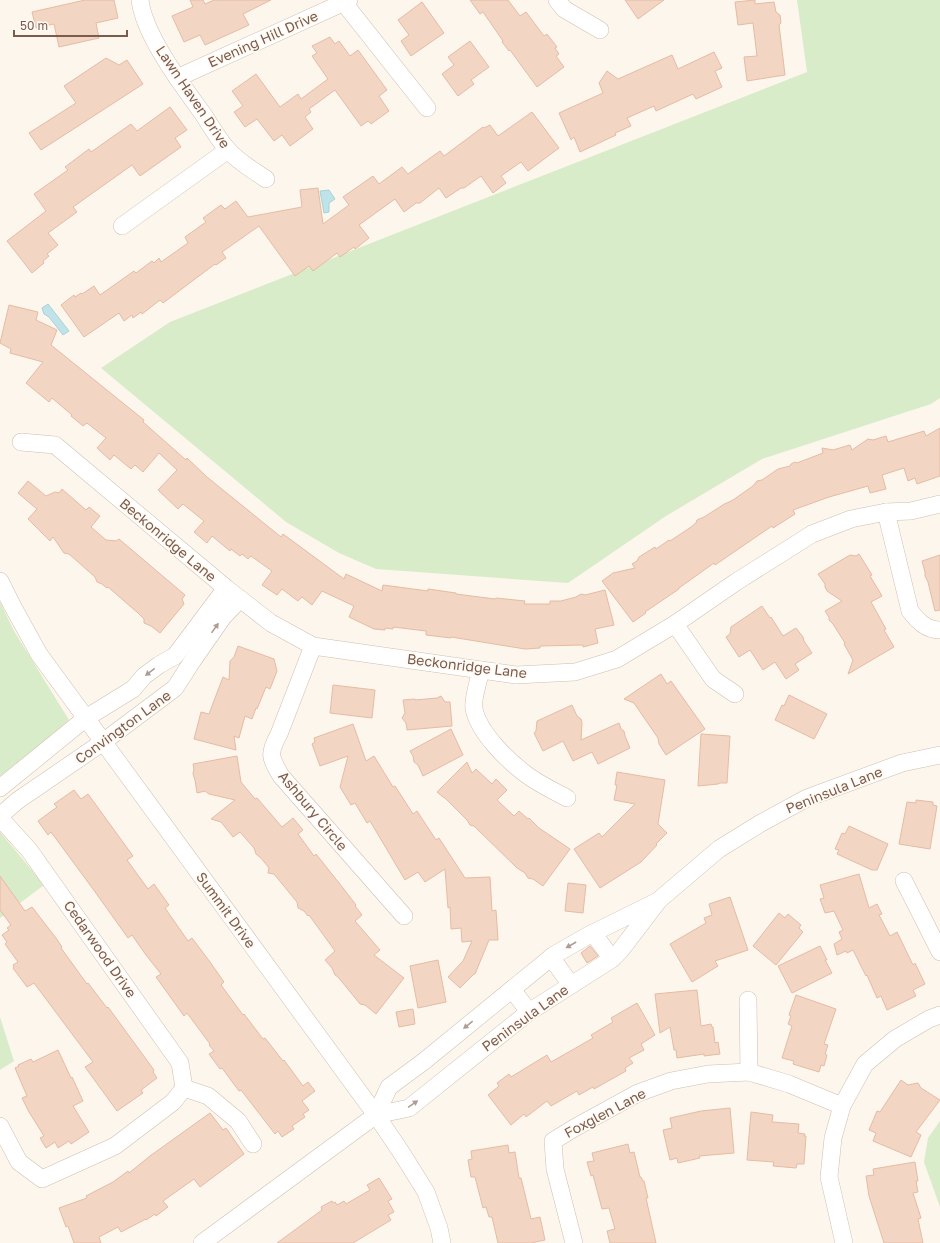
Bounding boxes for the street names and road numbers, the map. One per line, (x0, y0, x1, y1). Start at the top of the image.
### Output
street label: Evening Hill Drive (205, 7, 320, 70)
street label: Lawn Haven Drive (153, 42, 234, 151)
street label: Beckonridge Lane (117, 494, 220, 585)
street label: Beckonridge Lane (406, 650, 528, 681)
street label: Convington Lane (72, 686, 174, 767)
street label: Peninsula Lane (783, 762, 885, 817)
street label: Ashbury Circle (275, 768, 351, 854)
street label: Summit Drive (193, 868, 260, 951)
street label: Cedarwood Drive (61, 897, 140, 1001)
street label: Peninsula Lane (478, 981, 571, 1055)
street label: Foxglen Lane (561, 1084, 648, 1141)

